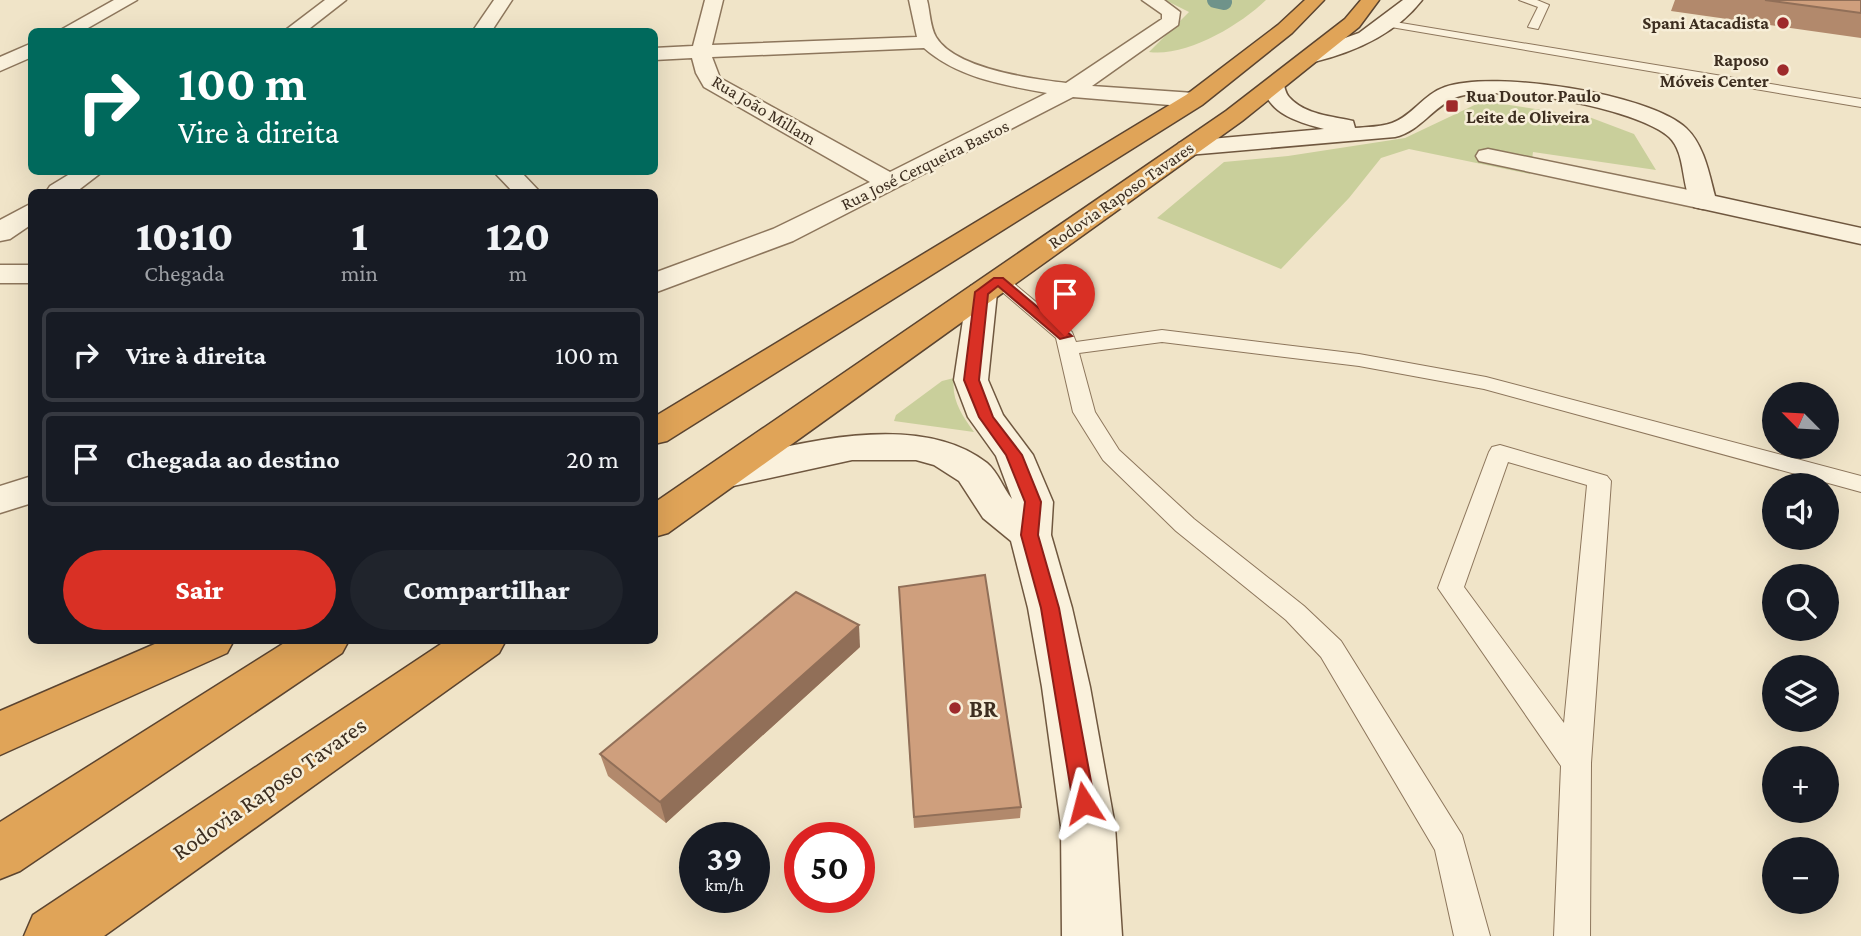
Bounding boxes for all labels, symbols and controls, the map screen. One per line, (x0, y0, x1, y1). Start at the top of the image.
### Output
place label: Spani Atacadista (1642, 13, 1769, 33)
marker: Spani Atacadista (1775, 15, 1791, 31)
place label: Raposo Móveis Center (1660, 50, 1769, 91)
icon: right (63, 56, 154, 147)
text: 100 m (178, 56, 307, 111)
marker: Raposo Móveis Center (1775, 62, 1791, 78)
street label: Rua João Millam (708, 71, 820, 149)
place label: Rua Doutor Paulo Leite de Oliveira (1466, 86, 1601, 127)
marker: Rua Doutor Paulo Leite de Oliveira (1444, 98, 1460, 114)
text: Vire à direita (178, 114, 339, 150)
street label: Rua José Cerqueira Bastos (838, 116, 1012, 214)
street label: Rodovia Raposo Tavares (1045, 137, 1197, 253)
text: 10:10 (136, 212, 233, 259)
text: 1 (351, 212, 368, 259)
text: 120 (486, 212, 550, 259)
text: Chegada (144, 260, 225, 286)
text: min (341, 260, 378, 286)
text: m (509, 260, 527, 286)
pin (1035, 264, 1095, 336)
icon: arrive (1046, 275, 1084, 313)
icon: right (67, 336, 105, 374)
text: Vire à direita (126, 341, 266, 370)
text: 100 m (555, 341, 619, 370)
north arrow (1762, 382, 1839, 458)
map controls (1762, 382, 1839, 914)
icon: arrive (67, 440, 105, 478)
text: Chegada ao destino (126, 445, 340, 474)
text: 20 m (566, 445, 619, 474)
button: sound (1762, 473, 1839, 550)
button: Sair (63, 550, 336, 630)
button: Compartilhar (350, 550, 623, 630)
button: search (1762, 564, 1839, 641)
button: layers (1762, 655, 1839, 732)
place label: BR (969, 695, 998, 722)
marker: BR (947, 700, 963, 716)
street label: Rodovia Raposo Tavares (167, 711, 371, 865)
button: + (1762, 746, 1839, 823)
position arrow (1047, 766, 1121, 840)
speed limit sign: 50 (784, 822, 875, 913)
button: − (1762, 837, 1839, 914)
text: 39 (706, 839, 743, 878)
text: km/h (705, 875, 744, 895)

